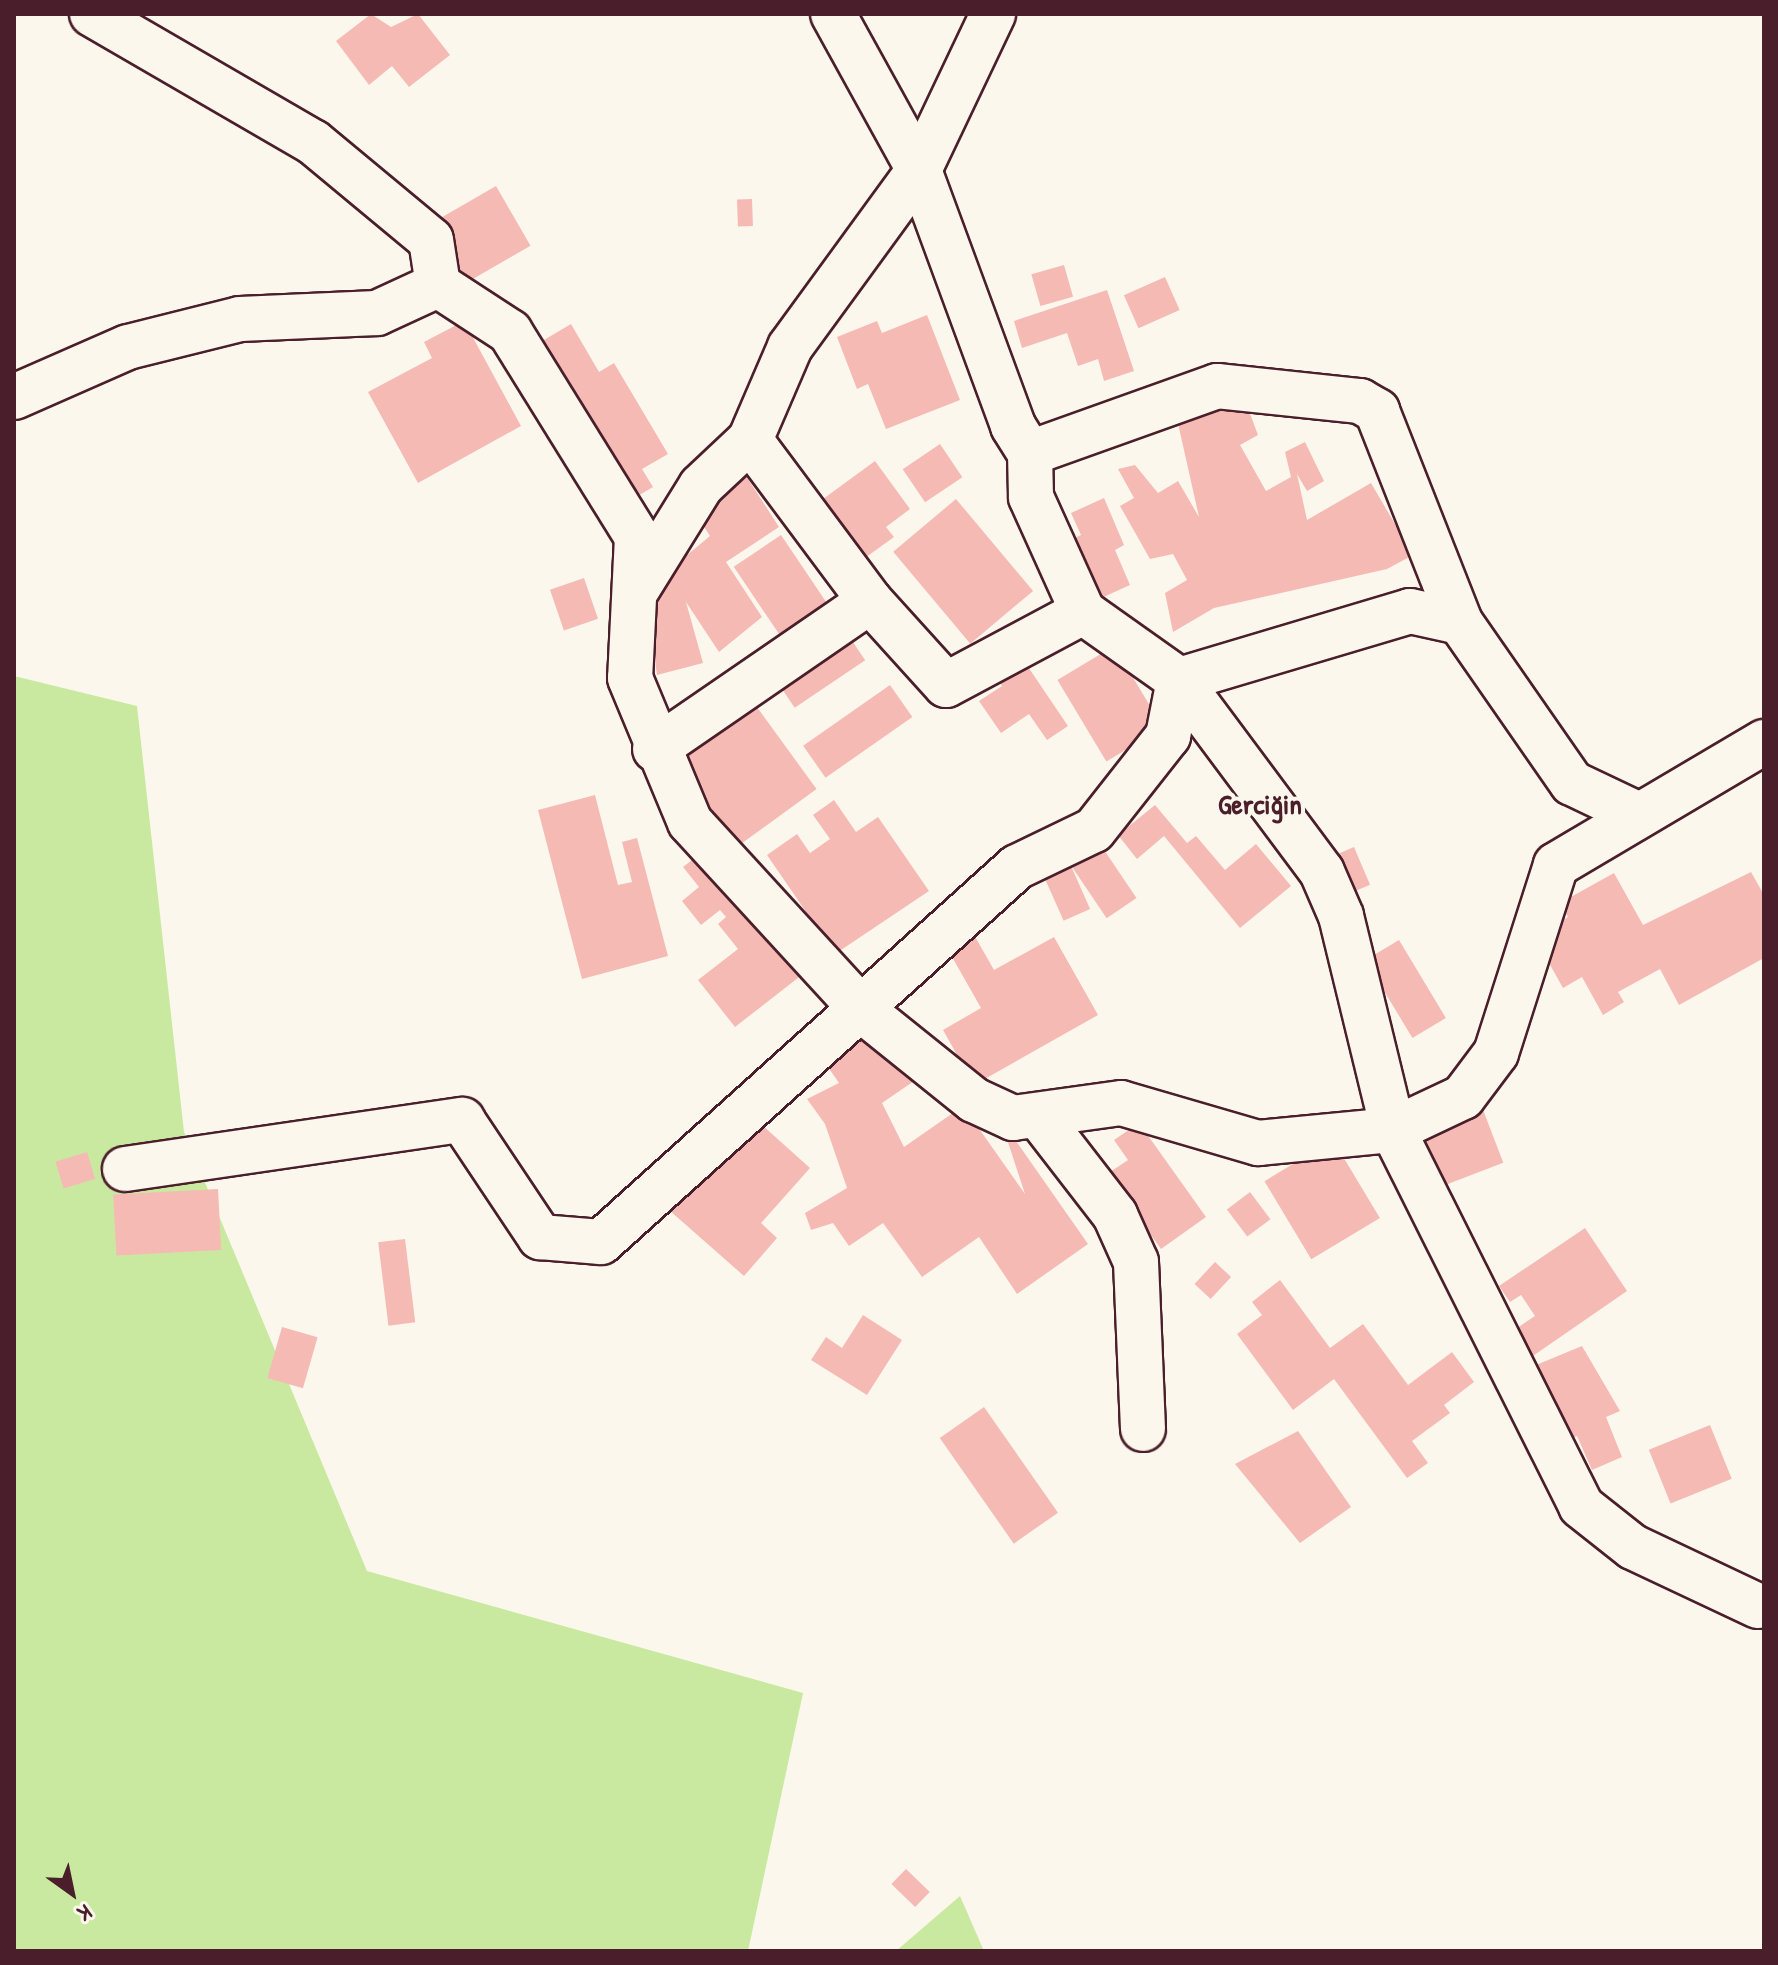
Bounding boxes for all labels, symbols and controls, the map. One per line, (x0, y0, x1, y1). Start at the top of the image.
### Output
district label: Gerciğin (1218, 787, 1302, 821)
north arrow (32, 1853, 112, 1933)
text: K (72, 1897, 98, 1929)

